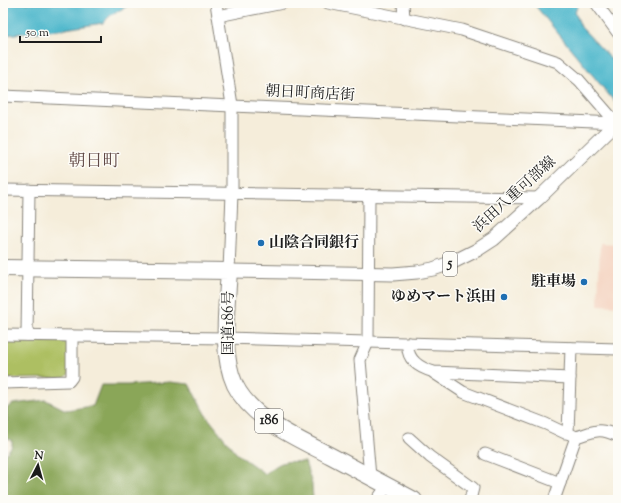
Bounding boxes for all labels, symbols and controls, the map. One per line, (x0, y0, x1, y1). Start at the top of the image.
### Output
scale bar (20, 18, 101, 44)
text: 50 m (25, 24, 49, 42)
street label: 朝日町商店街 (265, 81, 355, 107)
district label: 朝日町 (69, 150, 120, 174)
street label: 浜田八重可部線 (469, 152, 561, 238)
place label: 山陰合同銀行 (269, 233, 359, 254)
marker: 山陰合同銀行 (256, 238, 266, 248)
road number: 5 (443, 252, 457, 276)
place label: 駐車場 (531, 272, 576, 293)
marker: 駐車場 (579, 277, 589, 287)
place label: ゆめマート浜田 (391, 287, 496, 308)
street label: 国道186号 (219, 290, 240, 356)
marker: ゆめマート浜田 (499, 292, 509, 302)
road number: 186 (255, 409, 283, 433)
north arrow (18, 445, 58, 485)
text: N (33, 448, 44, 464)

